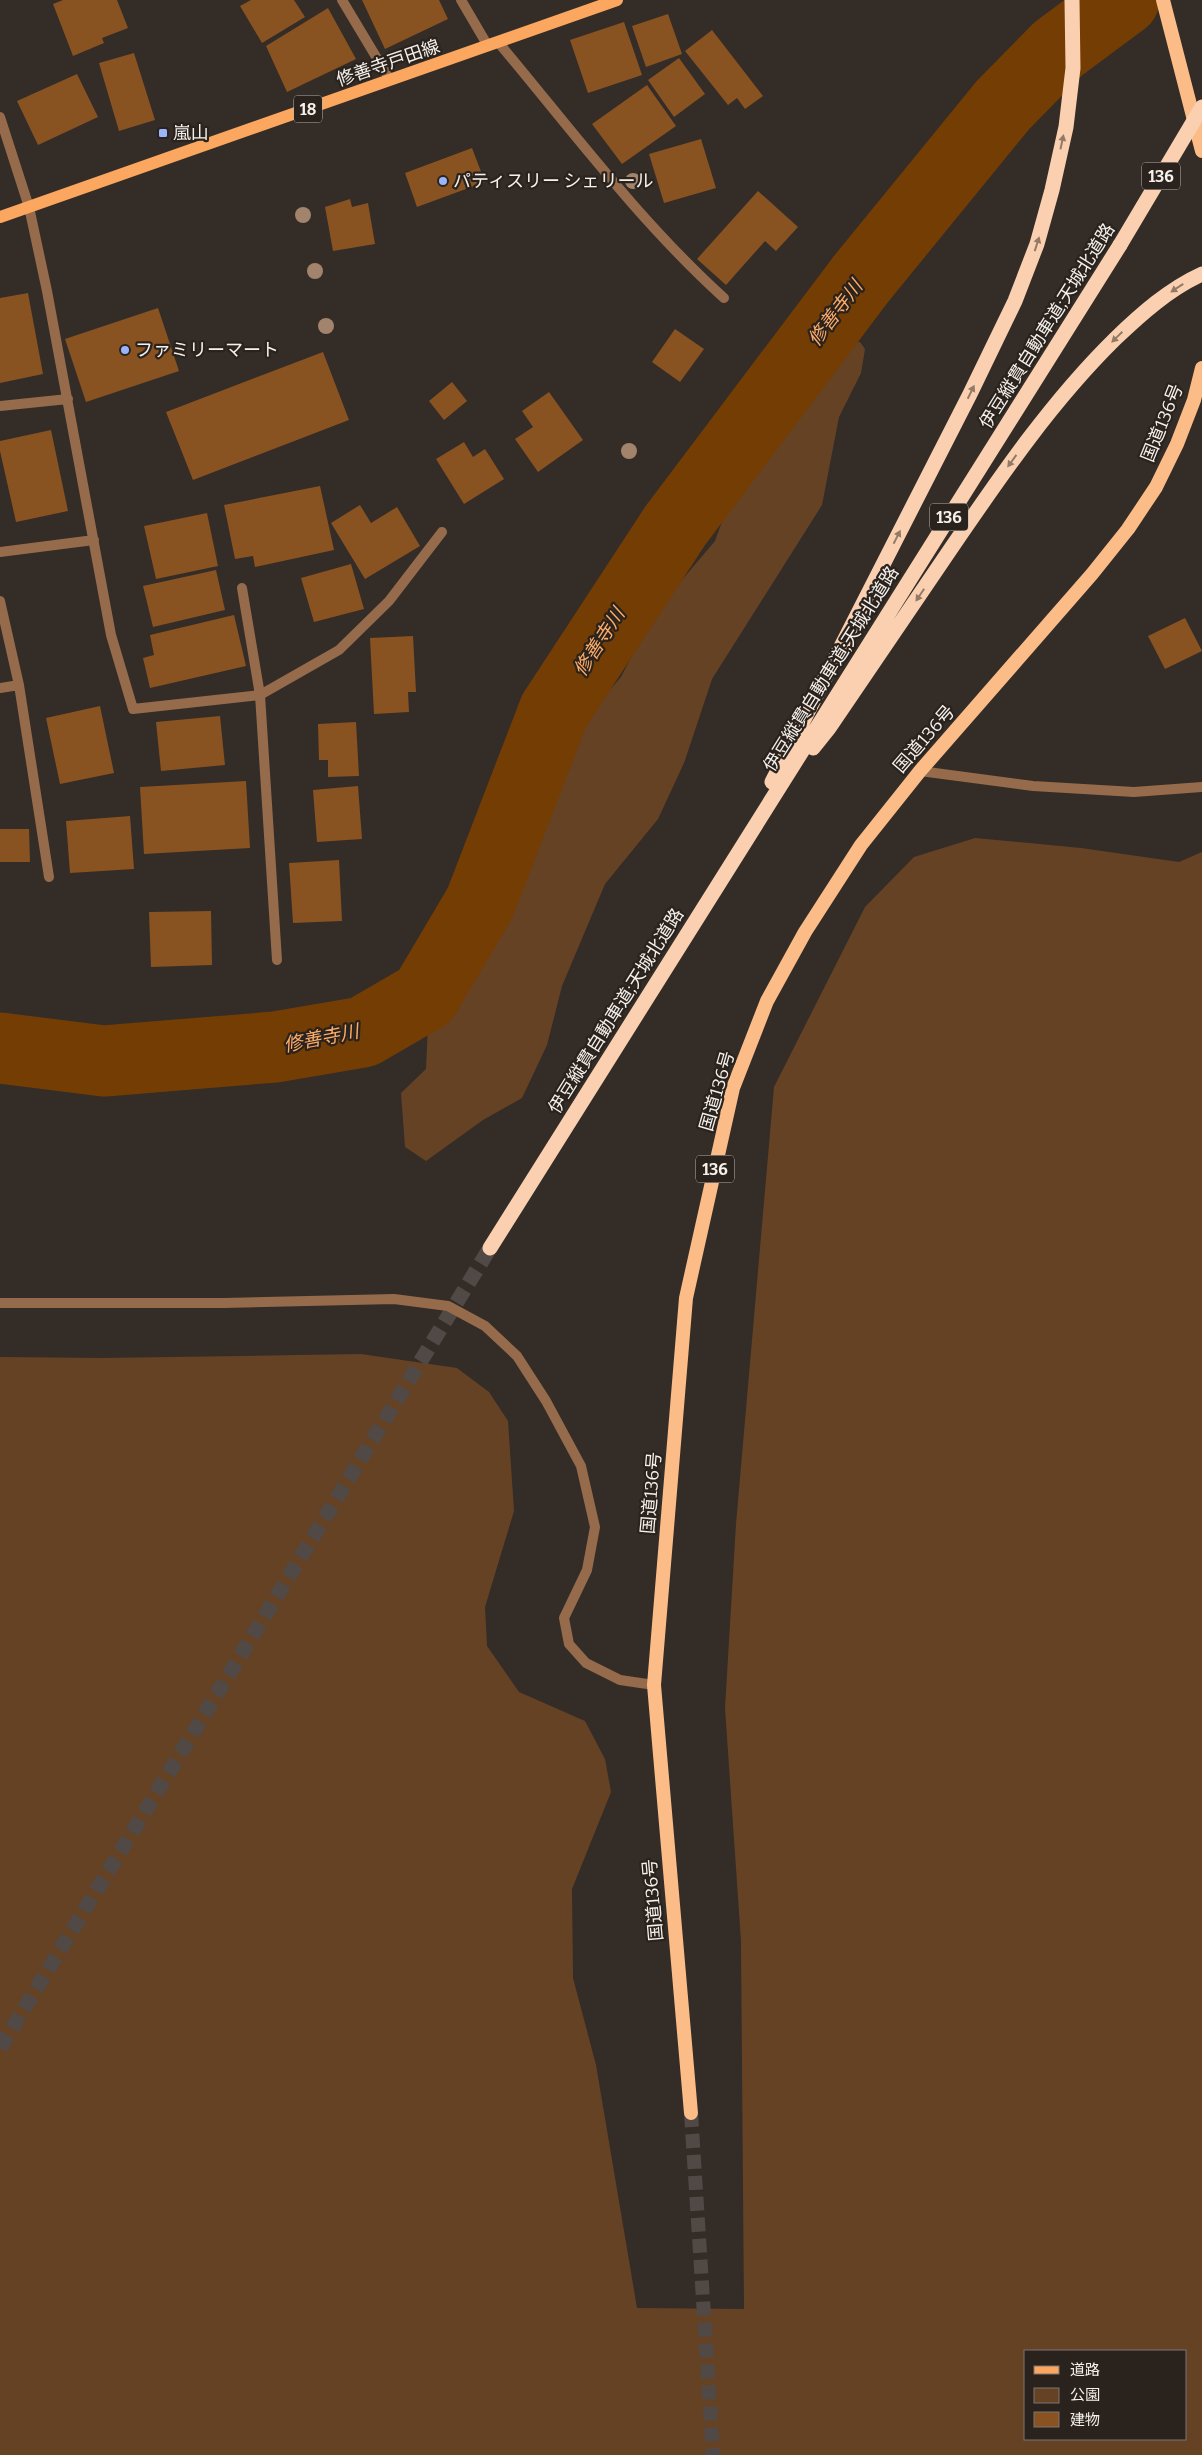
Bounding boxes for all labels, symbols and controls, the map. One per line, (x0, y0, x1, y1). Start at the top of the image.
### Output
street label: 修善寺戸田線 (333, 35, 443, 91)
road number: 18 (294, 96, 322, 122)
place label: 嵐山 (173, 122, 209, 144)
marker: 嵐山 (157, 127, 169, 139)
one-way arrow (1059, 134, 1067, 150)
road number: 136 (1142, 162, 1180, 190)
place label: パティスリー シェリール (453, 170, 654, 192)
marker: パティスリー シェリール (437, 175, 449, 187)
street label: 伊豆縦貫自動車道;天城北道路 (975, 219, 1119, 433)
one-way arrow (1033, 236, 1041, 251)
water label: 修善寺川 (803, 274, 868, 350)
one-way arrow (1171, 283, 1184, 293)
one-way arrow (1111, 331, 1123, 343)
place label: ファミリーマート (135, 339, 279, 361)
marker: ファミリーマート (119, 344, 131, 356)
street label: 国道136号 (1136, 381, 1188, 465)
one-way arrow (967, 385, 975, 399)
one-way arrow (1007, 454, 1017, 468)
road number: 136 (930, 504, 968, 530)
one-way arrow (893, 530, 901, 544)
street label: 伊豆縦貫自動車道;天城北道路 (759, 562, 903, 776)
one-way arrow (915, 588, 925, 601)
water label: 修善寺川 (569, 602, 630, 680)
street label: 国道136号 (889, 701, 959, 777)
street label: 伊豆縦貫自動車道;天城北道路 (544, 904, 688, 1118)
water label: 修善寺川 (281, 1019, 362, 1057)
street label: 国道136号 (695, 1048, 739, 1134)
road number: 136 (696, 1156, 734, 1182)
street label: 国道136号 (636, 1451, 666, 1535)
street label: 国道136号 (638, 1858, 668, 1942)
legend (1024, 2350, 1187, 2440)
text: 道路 (1070, 2361, 1100, 2379)
text: 公園 (1070, 2386, 1100, 2404)
text: 建物 (1070, 2411, 1100, 2429)

